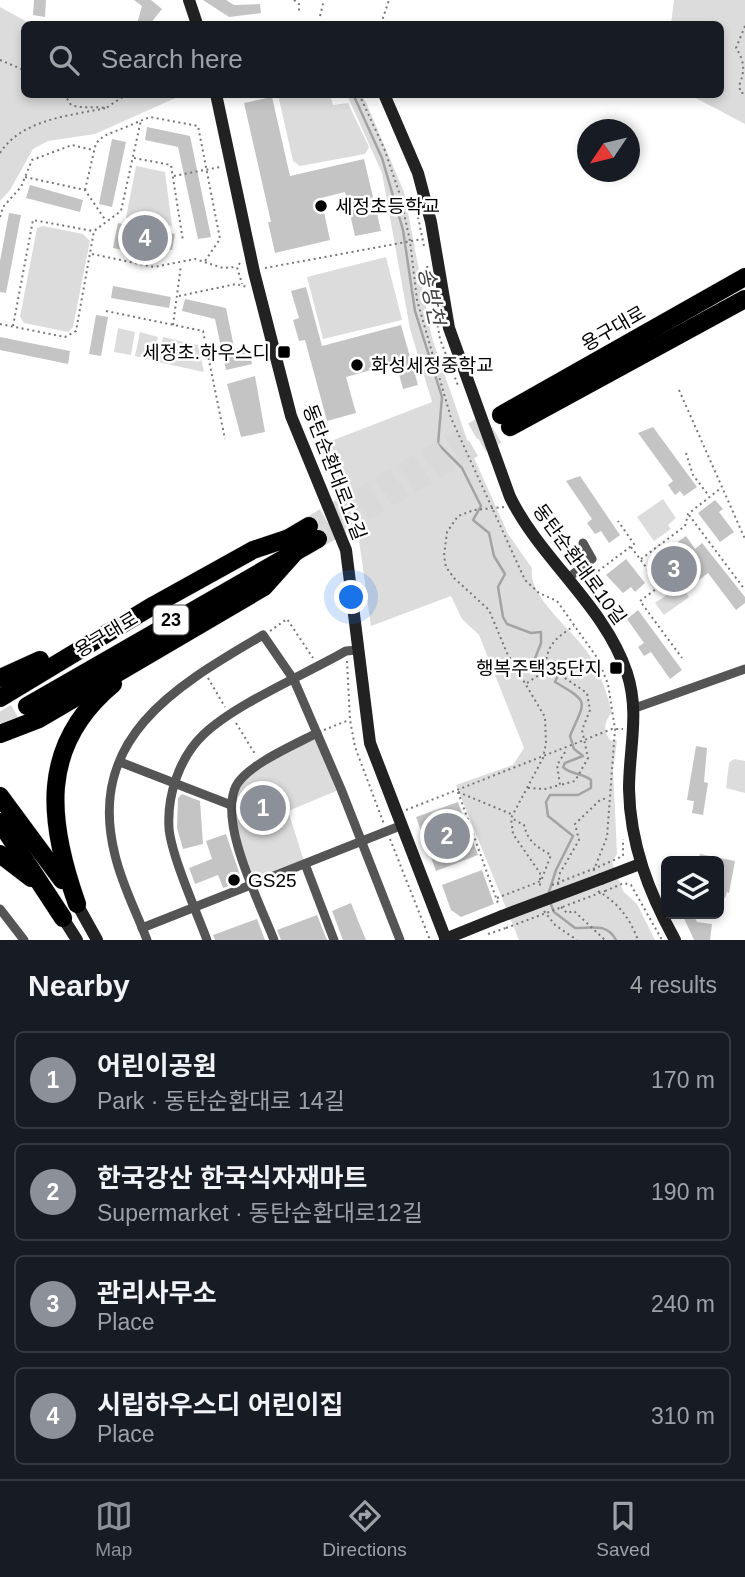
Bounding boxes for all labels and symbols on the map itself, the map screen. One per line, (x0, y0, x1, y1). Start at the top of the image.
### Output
north arrow (577, 119, 640, 182)
place label: 세정초등학교 (335, 196, 440, 217)
marker: 세정초등학교 (313, 198, 329, 214)
pin: 4 (122, 212, 168, 264)
water label: 송방천 (414, 265, 449, 329)
street label: 용구대로 (578, 302, 649, 355)
place label: 세정초.하우스디 (142, 342, 270, 363)
marker: 세정초.하우스디 (276, 344, 292, 360)
place label: 화성세정중학교 (371, 355, 493, 376)
marker: 화성세정중학교 (349, 357, 365, 373)
street label: 동탄순환대로12길 (299, 401, 370, 543)
street label: 동탄순환대로10길 (529, 500, 630, 629)
pin: 3 (651, 543, 697, 595)
your location (334, 580, 368, 614)
road number: 23 (154, 606, 188, 634)
street label: 용구대로 (71, 607, 142, 661)
place label: 행복주택35단지 (476, 658, 602, 679)
marker: 행복주택35단지 (608, 660, 624, 676)
pin: 1 (240, 782, 286, 834)
pin: 2 (424, 810, 470, 862)
place label: GS25 (248, 870, 297, 891)
marker: GS25 (226, 872, 242, 888)

